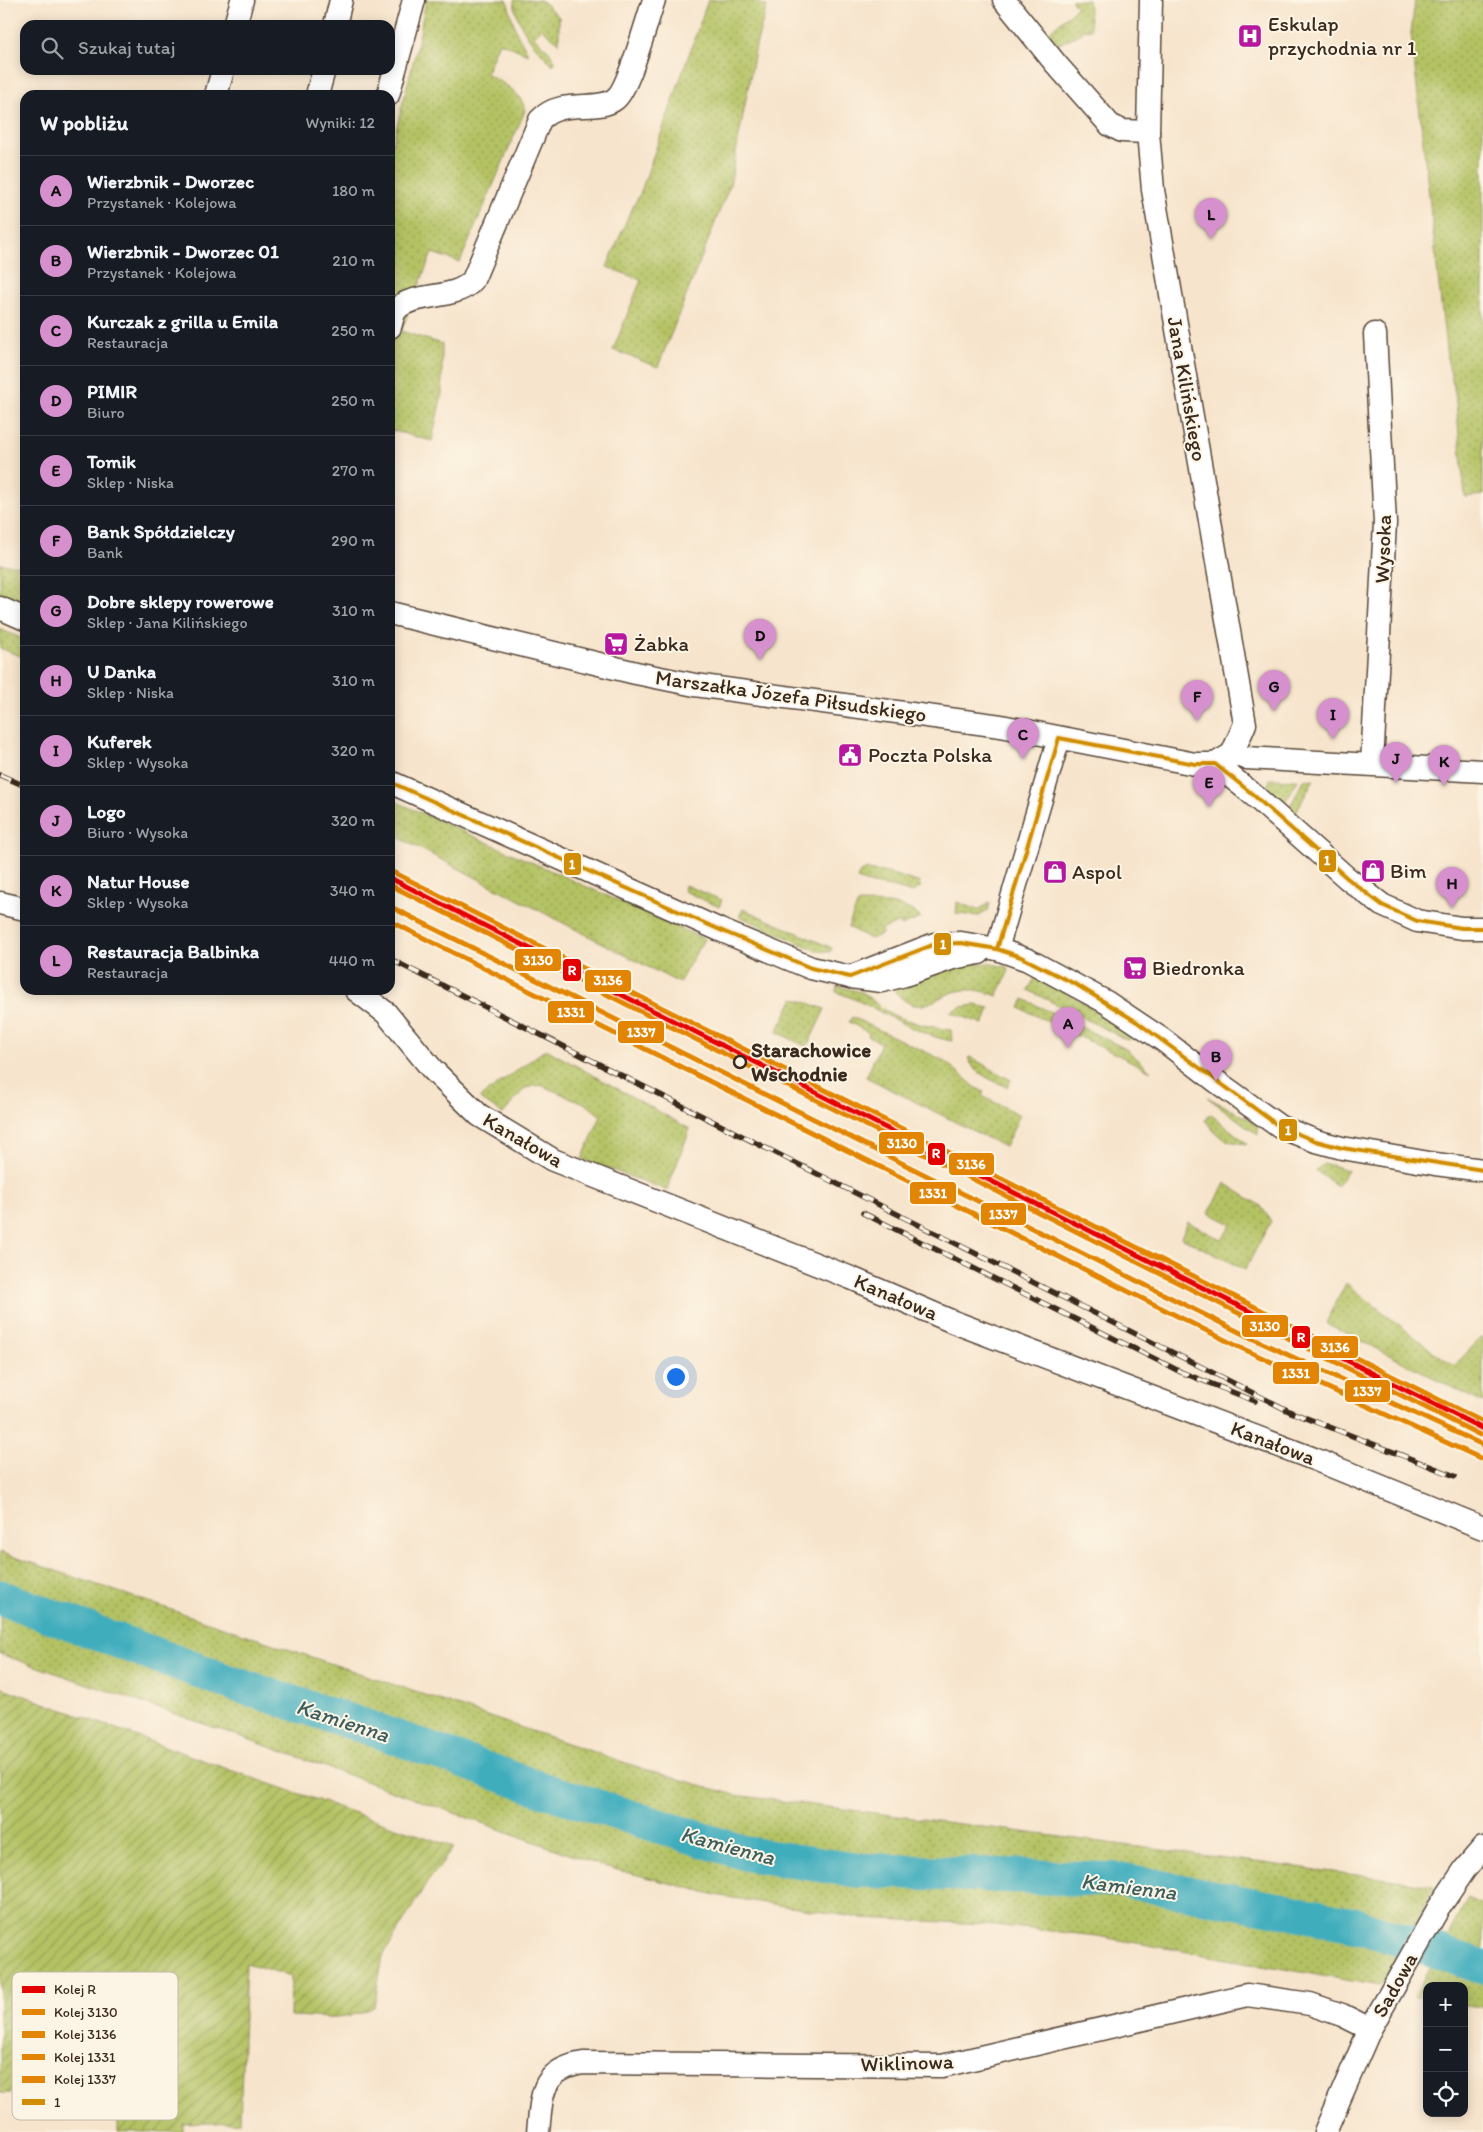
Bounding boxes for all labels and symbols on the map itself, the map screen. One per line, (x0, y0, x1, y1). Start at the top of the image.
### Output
place label: Eskulap przychodnia nr 1 (1268, 11, 1417, 60)
hospital icon: Eskulap przychodnia nr 1 (1237, 23, 1263, 49)
pin: L (1195, 198, 1227, 239)
street label: Jana Kilińskiego (1162, 315, 1213, 463)
street label: Wysoka (1369, 514, 1396, 584)
pin: D (744, 619, 776, 660)
supermarket icon: Żabka (603, 631, 629, 657)
place label: Żabka (634, 631, 689, 656)
street label: Marszałka Józefa Piłsudskiego (654, 664, 928, 727)
pin: G (1258, 670, 1290, 711)
pin: F (1181, 680, 1213, 721)
pin: I (1317, 698, 1349, 739)
pin: C (1007, 718, 1039, 759)
public building icon: Poczta Polska (837, 742, 863, 768)
place label: Poczta Polska (868, 742, 992, 767)
pin: J (1380, 742, 1412, 783)
pin: K (1428, 745, 1460, 786)
pin: E (1193, 766, 1225, 807)
line badge: 1 (1318, 849, 1337, 873)
line badge: 1 (563, 852, 582, 876)
text: 1 (1324, 852, 1331, 869)
text: 1 (569, 856, 576, 873)
shop icon: Bim (1360, 858, 1386, 884)
place label: Bim (1390, 858, 1427, 883)
shop icon: Aspol (1042, 859, 1068, 885)
place label: Aspol (1072, 859, 1122, 884)
pin: H (1436, 867, 1468, 908)
line badge: 1 (933, 932, 952, 956)
text: 1 (940, 936, 947, 953)
line badge: 3130 (514, 948, 562, 972)
text: 3130 (523, 952, 554, 969)
supermarket icon: Biedronka (1122, 955, 1148, 981)
place label: Biedronka (1152, 955, 1245, 980)
line badge: R (562, 958, 582, 982)
text: R (568, 962, 577, 979)
line badge: 3136 (584, 969, 632, 993)
text: 3136 (593, 972, 623, 989)
line badge: 1331 (547, 1000, 595, 1024)
text: 1331 (557, 1004, 586, 1021)
pin: A (1052, 1007, 1084, 1048)
line badge: 1337 (617, 1020, 665, 1044)
text: 1337 (627, 1024, 655, 1041)
place label: Starachowice Wschodnie (751, 1037, 871, 1086)
pin: B (1200, 1040, 1232, 1081)
marker: Starachowice Wschodnie (733, 1055, 747, 1069)
street label: Kanałowa (479, 1107, 568, 1173)
line badge: 1 (1278, 1118, 1298, 1142)
text: 1 (1285, 1122, 1292, 1139)
line badge: 3130 (878, 1131, 925, 1155)
text: 3130 (887, 1135, 918, 1152)
line badge: R (927, 1142, 946, 1166)
text: R (932, 1145, 941, 1162)
line badge: 3136 (948, 1152, 995, 1176)
text: 3136 (956, 1156, 986, 1173)
line badge: 1331 (909, 1181, 957, 1205)
text: 1331 (919, 1185, 948, 1202)
line badge: 1337 (980, 1202, 1027, 1226)
text: 1337 (989, 1206, 1017, 1223)
street label: Kanałowa (851, 1268, 942, 1325)
line badge: 3130 (1241, 1314, 1289, 1338)
text: 3130 (1250, 1318, 1281, 1335)
line badge: R (1291, 1325, 1311, 1349)
text: R (1297, 1329, 1306, 1346)
line badge: 3136 (1311, 1335, 1359, 1359)
text: 3136 (1320, 1339, 1350, 1356)
line badge: 1331 (1272, 1361, 1320, 1385)
your location (663, 1364, 689, 1390)
text: 1331 (1282, 1365, 1311, 1382)
line badge: 1337 (1344, 1379, 1391, 1403)
text: 1337 (1353, 1383, 1381, 1400)
street label: Kanałowa (1227, 1415, 1319, 1470)
water label: Kamienna (293, 1693, 393, 1748)
water label: Kamienna (678, 1820, 778, 1871)
water label: Kamienna (1080, 1867, 1179, 1906)
street label: Sadowa (1367, 1948, 1423, 2022)
legend (12, 1972, 178, 2120)
text: Kolej R (54, 1981, 96, 1998)
text: Kolej 3130 (54, 2004, 118, 2021)
text: Kolej 3136 (54, 2026, 116, 2043)
street label: Wiklinowa (860, 2048, 954, 2077)
text: Kolej 1331 (54, 2049, 116, 2066)
text: Kolej 1337 (54, 2071, 116, 2088)
text: 1 (54, 2094, 61, 2111)

